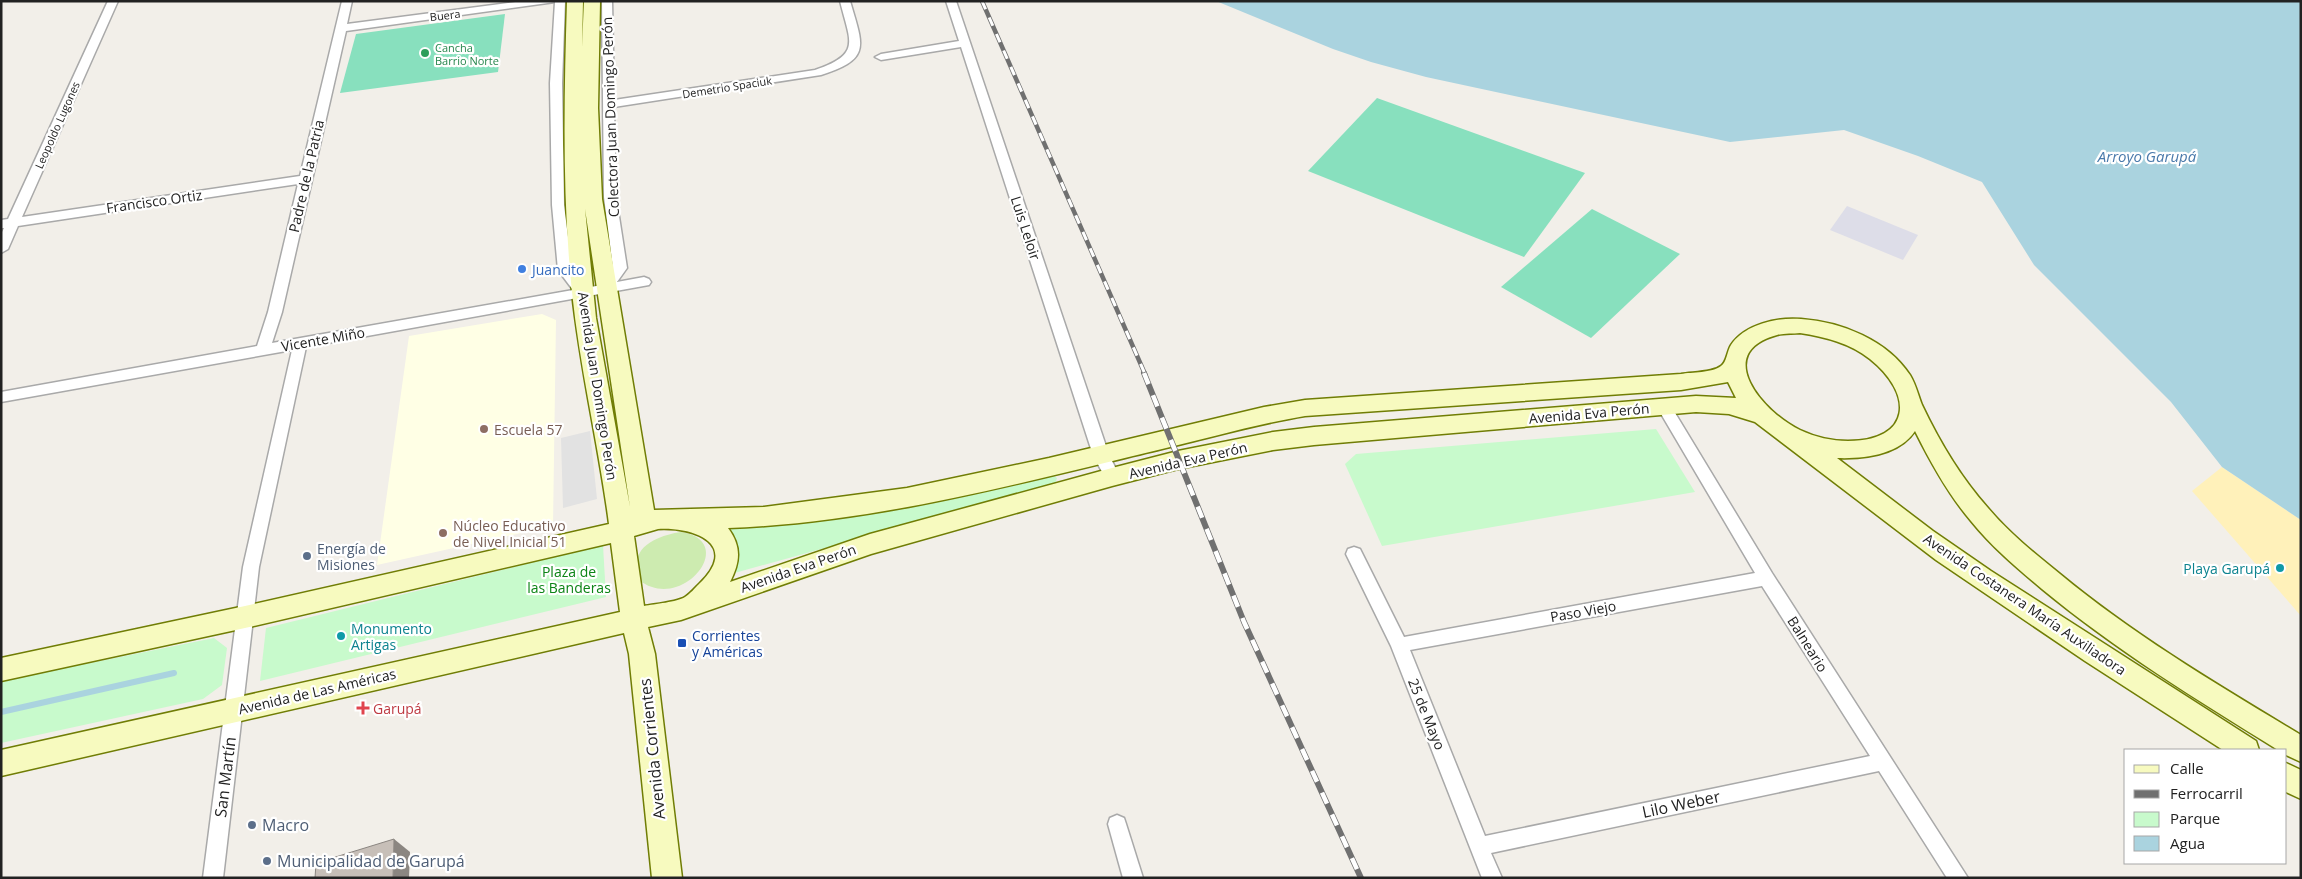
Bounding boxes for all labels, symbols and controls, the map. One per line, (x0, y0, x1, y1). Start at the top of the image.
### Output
street label: Buera (429, 6, 461, 24)
street label: Colectora Juan Domingo Perón (597, 16, 623, 218)
place label: Cancha Barrio Norte (435, 40, 499, 68)
marker: Cancha Barrio Norte (419, 47, 431, 59)
street label: Demetrio Spaciuk (681, 72, 773, 101)
street label: Leopoldo Lugones (31, 79, 83, 171)
street label: Padre de la Patria (284, 118, 328, 234)
water label: Arroyo Garupá (2097, 146, 2197, 166)
street label: Francisco Ortiz (105, 185, 204, 217)
street label: Luis Leloir (1007, 194, 1045, 263)
place label: Juancito (530, 260, 584, 279)
marker: Juancito (516, 263, 528, 275)
street label: Avenida Juan Domingo Perón (574, 290, 622, 482)
street label: Vicente Miño (280, 322, 366, 356)
street label: Avenida Eva Perón (1528, 398, 1650, 428)
place label: Escuela 57 (494, 420, 563, 439)
marker: Escuela 57 (478, 423, 490, 435)
street label: Avenida Eva Perón (1127, 437, 1249, 483)
place label: Núcleo Educativo de Nivel Inicial 51 (453, 516, 566, 551)
marker: Núcleo Educativo de Nivel Inicial 51 (437, 527, 449, 539)
street label: Avenida Costanera María Auxiliadora (1920, 529, 2130, 679)
place label: Energía de Misiones (317, 539, 386, 574)
street label: Avenida Eva Perón (738, 539, 858, 597)
marker: Energía de Misiones (301, 550, 313, 562)
place label: Playa Garupá (2183, 559, 2270, 578)
park label: Plaza de las Banderas (527, 562, 611, 597)
marker: Playa Garupá (2274, 562, 2286, 574)
street label: Paso Viejo (1549, 596, 1617, 626)
street label: Balneario (1783, 613, 1833, 675)
place label: Monumento Artigas (351, 619, 432, 654)
place label: Corrientes y Américas (692, 626, 763, 661)
marker: Monumento Artigas (335, 630, 347, 642)
marker: Corrientes y Américas (676, 637, 688, 649)
street label: Avenida de Las Américas (236, 664, 398, 718)
street label: 25 de Mayo (1404, 675, 1450, 753)
street label: Avenida Corrientes (634, 677, 670, 821)
place label: Garupá (373, 699, 422, 718)
marker: Garupá (357, 702, 369, 714)
street label: San Martín (209, 735, 241, 819)
legend (2124, 749, 2287, 864)
text: Calle (2170, 758, 2204, 778)
text: Ferrocarril (2170, 783, 2243, 803)
street label: Lilo Weber (1640, 785, 1723, 823)
text: Parque (2170, 808, 2220, 828)
place label: Macro (262, 814, 309, 836)
marker: Macro (246, 819, 258, 831)
text: Agua (2170, 833, 2205, 853)
place label: Municipalidad de Garupá (277, 850, 465, 872)
marker: Municipalidad de Garupá (261, 855, 273, 867)

